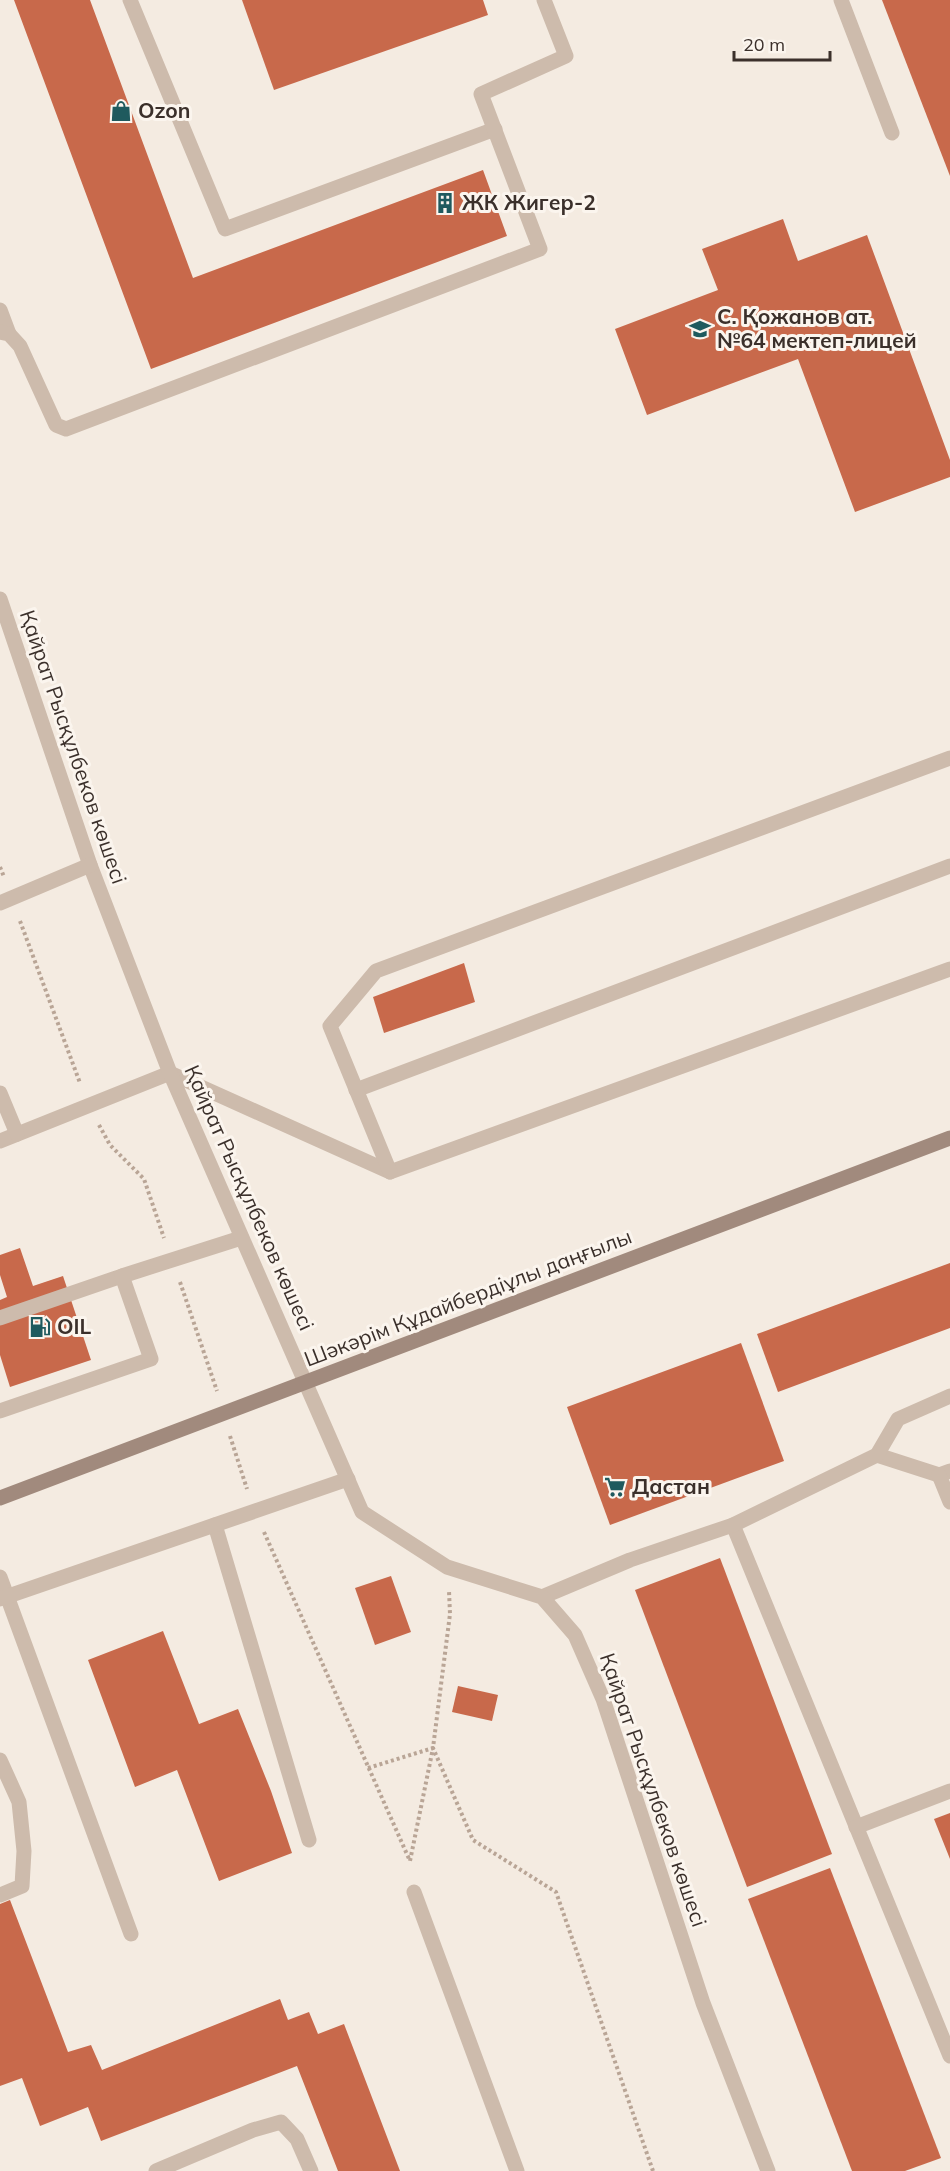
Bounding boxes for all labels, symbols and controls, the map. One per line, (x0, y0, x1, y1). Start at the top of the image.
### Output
scale bar (734, 24, 830, 62)
text: 20 m (743, 33, 785, 56)
place label: Ozon (138, 97, 190, 123)
shop icon: Ozon (109, 99, 133, 123)
place label: ЖК Жигер-2 (462, 189, 596, 215)
building icon: ЖК Жигер-2 (433, 191, 457, 215)
place label: С. Қожанов ат. №64 мектеп-лицей (717, 303, 917, 353)
school or university icon: С. Қожанов ат. №64 мектеп-лицей (688, 317, 712, 341)
street label: Қайрат Рысқұлбеков көшесі (15, 606, 133, 887)
street label: Қайрат Рысқұлбеков көшесі (179, 1061, 320, 1334)
street label: Шәкәрім Құдайбердіұлы даңғылы (300, 1222, 635, 1372)
place label: OIL (57, 1313, 91, 1339)
fuel station icon: OIL (28, 1315, 52, 1339)
place label: Дастан (632, 1473, 710, 1499)
supermarket icon: Дастан (603, 1475, 627, 1499)
street label: Қайрат Рысқұлбеков көшесі (595, 1649, 713, 1930)

